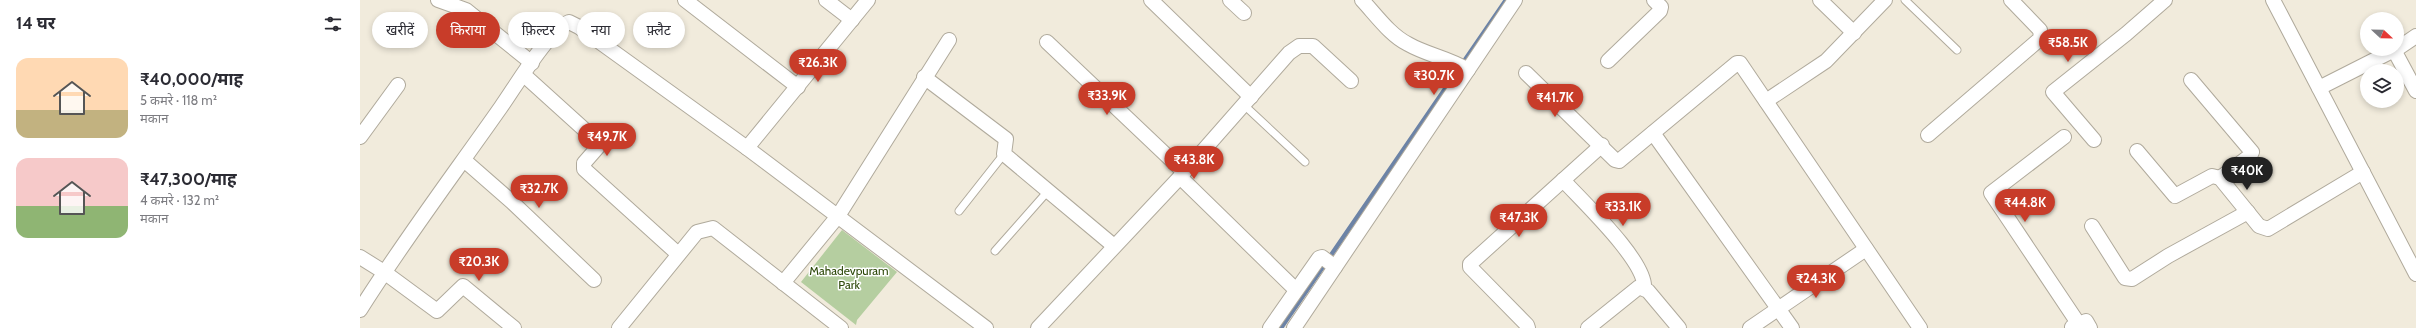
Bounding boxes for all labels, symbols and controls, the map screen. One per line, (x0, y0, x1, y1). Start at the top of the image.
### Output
chip: खरीदें (372, 12, 428, 48)
chip: किराया (436, 12, 500, 48)
chip: फ़िल्टर (508, 12, 569, 48)
chip: नया (577, 12, 625, 48)
chip: फ़्लैट (633, 12, 685, 48)
north arrow (2360, 12, 2404, 56)
map controls (2360, 12, 2404, 108)
text: 14 घर (16, 13, 55, 33)
icon: filters (322, 13, 344, 35)
pin: ₹58.5K (2035, 29, 2101, 63)
text: ₹58.5K (2048, 34, 2088, 50)
pin: ₹26.3K (785, 49, 851, 83)
text: ₹26.3K (798, 54, 838, 70)
pin: ₹30.7K (1401, 62, 1467, 96)
button: layers (2360, 64, 2404, 108)
text: ₹30.7K (1414, 67, 1454, 83)
text: ₹40,000/माह (140, 69, 243, 89)
icon: home (48, 74, 96, 122)
pin: ₹33.9K (1074, 82, 1140, 116)
pin: ₹41.7K (1522, 84, 1588, 118)
text: ₹33.9K (1087, 87, 1127, 103)
text: ₹41.7K (1536, 89, 1574, 105)
text: 5 कमरे · 118 m² (140, 92, 217, 108)
text: मकान (140, 110, 168, 126)
pin: ₹49.7K (574, 123, 640, 157)
text: ₹49.7K (587, 128, 627, 144)
pin: ₹43.8K (1161, 146, 1227, 180)
text: ₹43.8K (1173, 151, 1215, 167)
pin: ₹40K (2223, 157, 2271, 191)
text: ₹40K (2231, 162, 2263, 178)
text: ₹47,300/माह (140, 169, 237, 189)
icon: home (48, 174, 96, 222)
pin: ₹32.7K (506, 175, 572, 209)
text: ₹32.7K (520, 180, 558, 196)
pin: ₹44.8K (1992, 189, 2058, 223)
text: 4 कमरे · 132 m² (140, 192, 219, 208)
pin: ₹33.1K (1590, 193, 1656, 227)
text: ₹44.8K (2004, 194, 2046, 210)
text: ₹33.1K (1605, 198, 1641, 214)
pin: ₹47.3K (1486, 204, 1552, 238)
text: ₹47.3K (1499, 209, 1539, 225)
text: मकान (140, 210, 168, 226)
pin: ₹20.3K (446, 248, 512, 282)
text: ₹20.3K (458, 253, 500, 269)
park label: Mahadevpuram Park (809, 263, 889, 292)
pin: ₹24.3K (1783, 265, 1849, 299)
text: ₹24.3K (1796, 270, 1836, 286)

